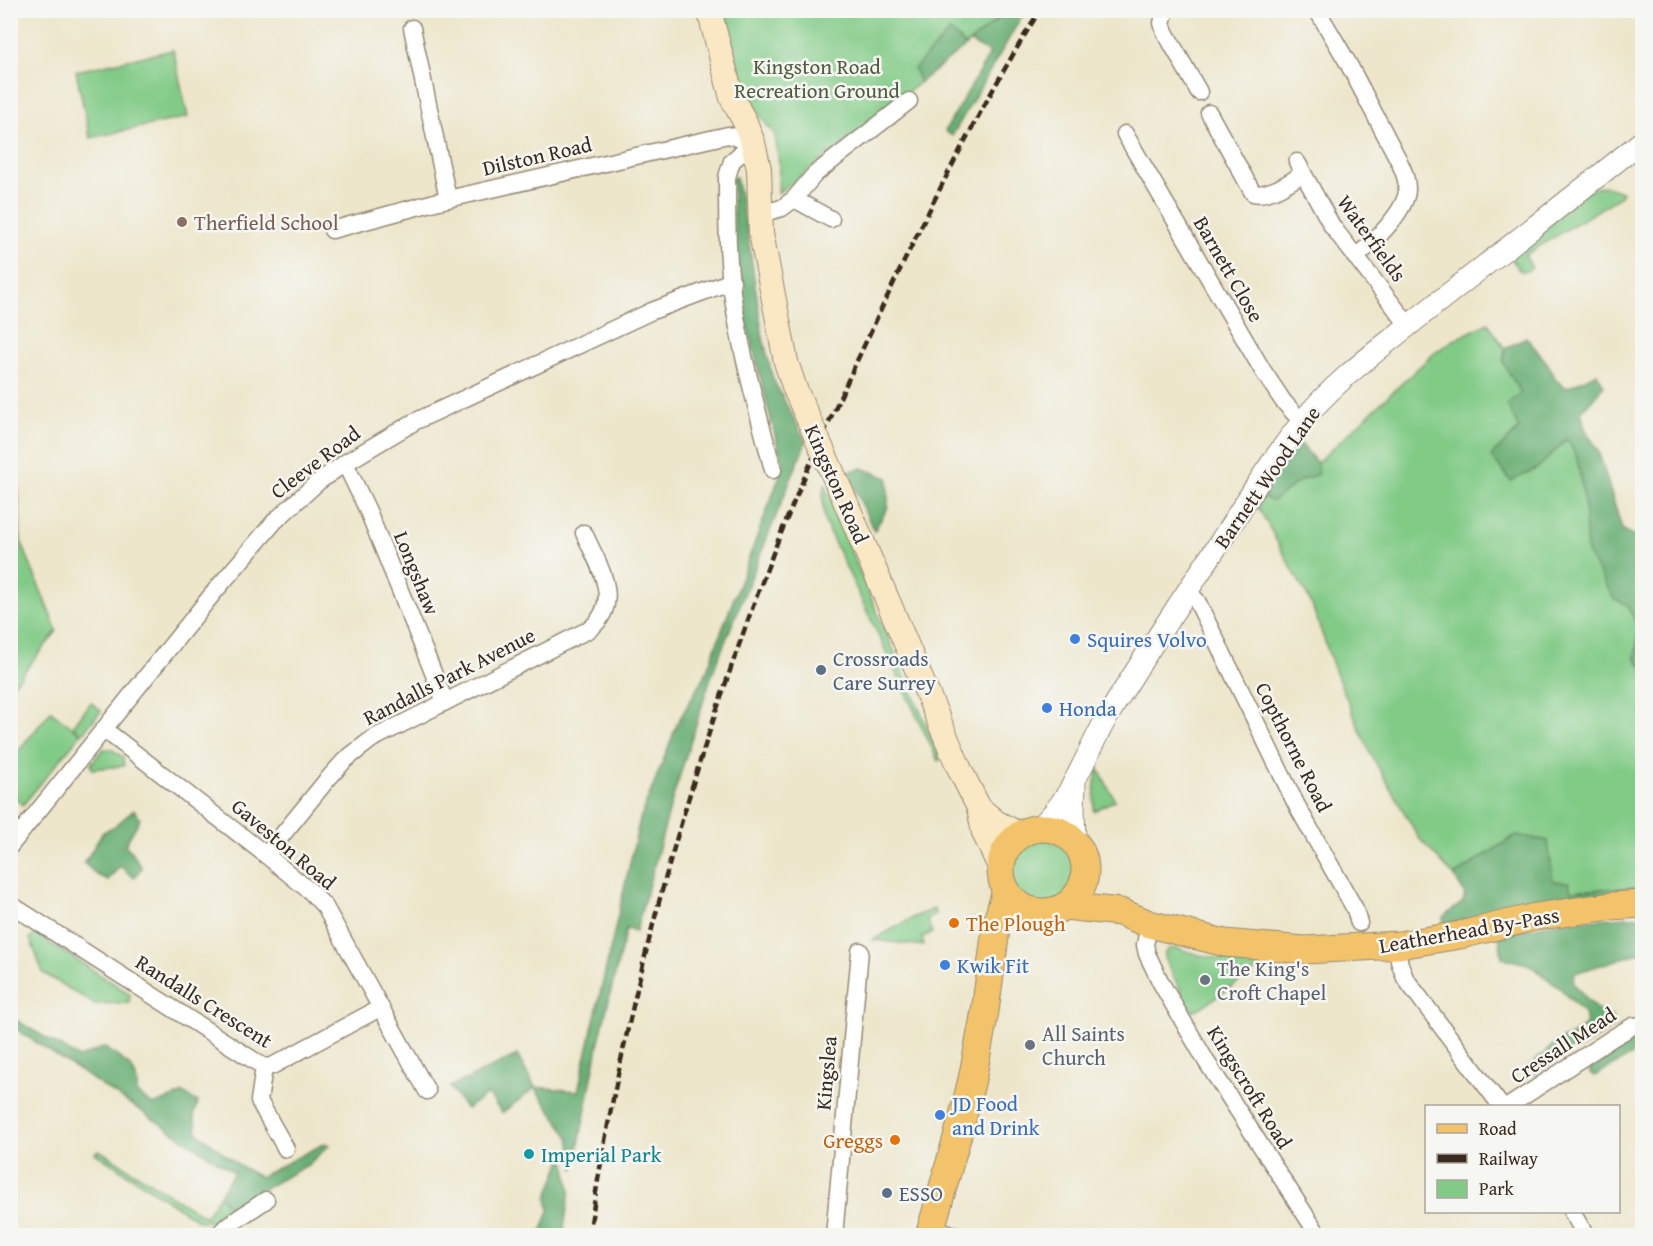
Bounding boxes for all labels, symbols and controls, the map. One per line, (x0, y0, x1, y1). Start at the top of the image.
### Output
park label: Kingston Road Recreation Ground (734, 51, 901, 106)
street label: Dilston Road (479, 128, 596, 184)
street label: Waterfields (1330, 188, 1414, 288)
place label: Therfield School (194, 207, 339, 238)
street label: Barnett Close (1186, 210, 1272, 328)
marker: Therfield School (175, 215, 189, 229)
street label: Barnett Wood Lane (1206, 399, 1328, 555)
street label: Cleeve Road (264, 417, 367, 506)
street label: Kingston Road (797, 420, 877, 549)
street label: Longshaw (386, 526, 448, 620)
street label: Randalls Park Avenue (358, 619, 541, 733)
place label: Squires Volvo (1087, 624, 1207, 655)
marker: Squires Volvo (1068, 632, 1082, 646)
place label: Crossroads Care Surrey (833, 643, 937, 698)
marker: Crossroads Care Surrey (814, 663, 828, 677)
street label: Copthorne Road (1248, 677, 1340, 818)
place label: Honda (1059, 693, 1117, 724)
marker: Honda (1040, 701, 1054, 715)
street label: Gaveston Road (225, 791, 344, 898)
street label: Leatherhead By-Pass (1376, 899, 1562, 961)
place label: The Plough (966, 908, 1066, 939)
marker: The Plough (947, 916, 961, 930)
street label: Randalls Crescent (130, 947, 279, 1056)
place label: Kwik Fit (957, 950, 1030, 981)
place label: The King's Croft Chapel (1217, 953, 1327, 1008)
marker: Kwik Fit (938, 958, 952, 972)
marker: The King's Croft Chapel (1198, 973, 1212, 987)
street label: Cressall Mead (1504, 999, 1623, 1091)
place label: All Saints Church (1042, 1018, 1125, 1073)
street label: Kingscroft Road (1200, 1019, 1301, 1155)
street label: Kingslea (807, 1034, 845, 1111)
marker: All Saints Church (1023, 1038, 1037, 1052)
place label: JD Food and Drink (949, 1088, 1040, 1143)
legend (1425, 1105, 1620, 1213)
marker: JD Food and Drink (933, 1108, 947, 1122)
text: Road (1479, 1115, 1517, 1142)
place label: Greggs (823, 1125, 883, 1156)
marker: Greggs (888, 1133, 902, 1147)
place label: Imperial Park (541, 1139, 662, 1170)
text: Railway (1479, 1145, 1538, 1172)
marker: Imperial Park (522, 1147, 536, 1161)
text: Park (1479, 1175, 1515, 1202)
place label: ESSO (899, 1178, 943, 1209)
marker: ESSO (880, 1186, 894, 1200)

